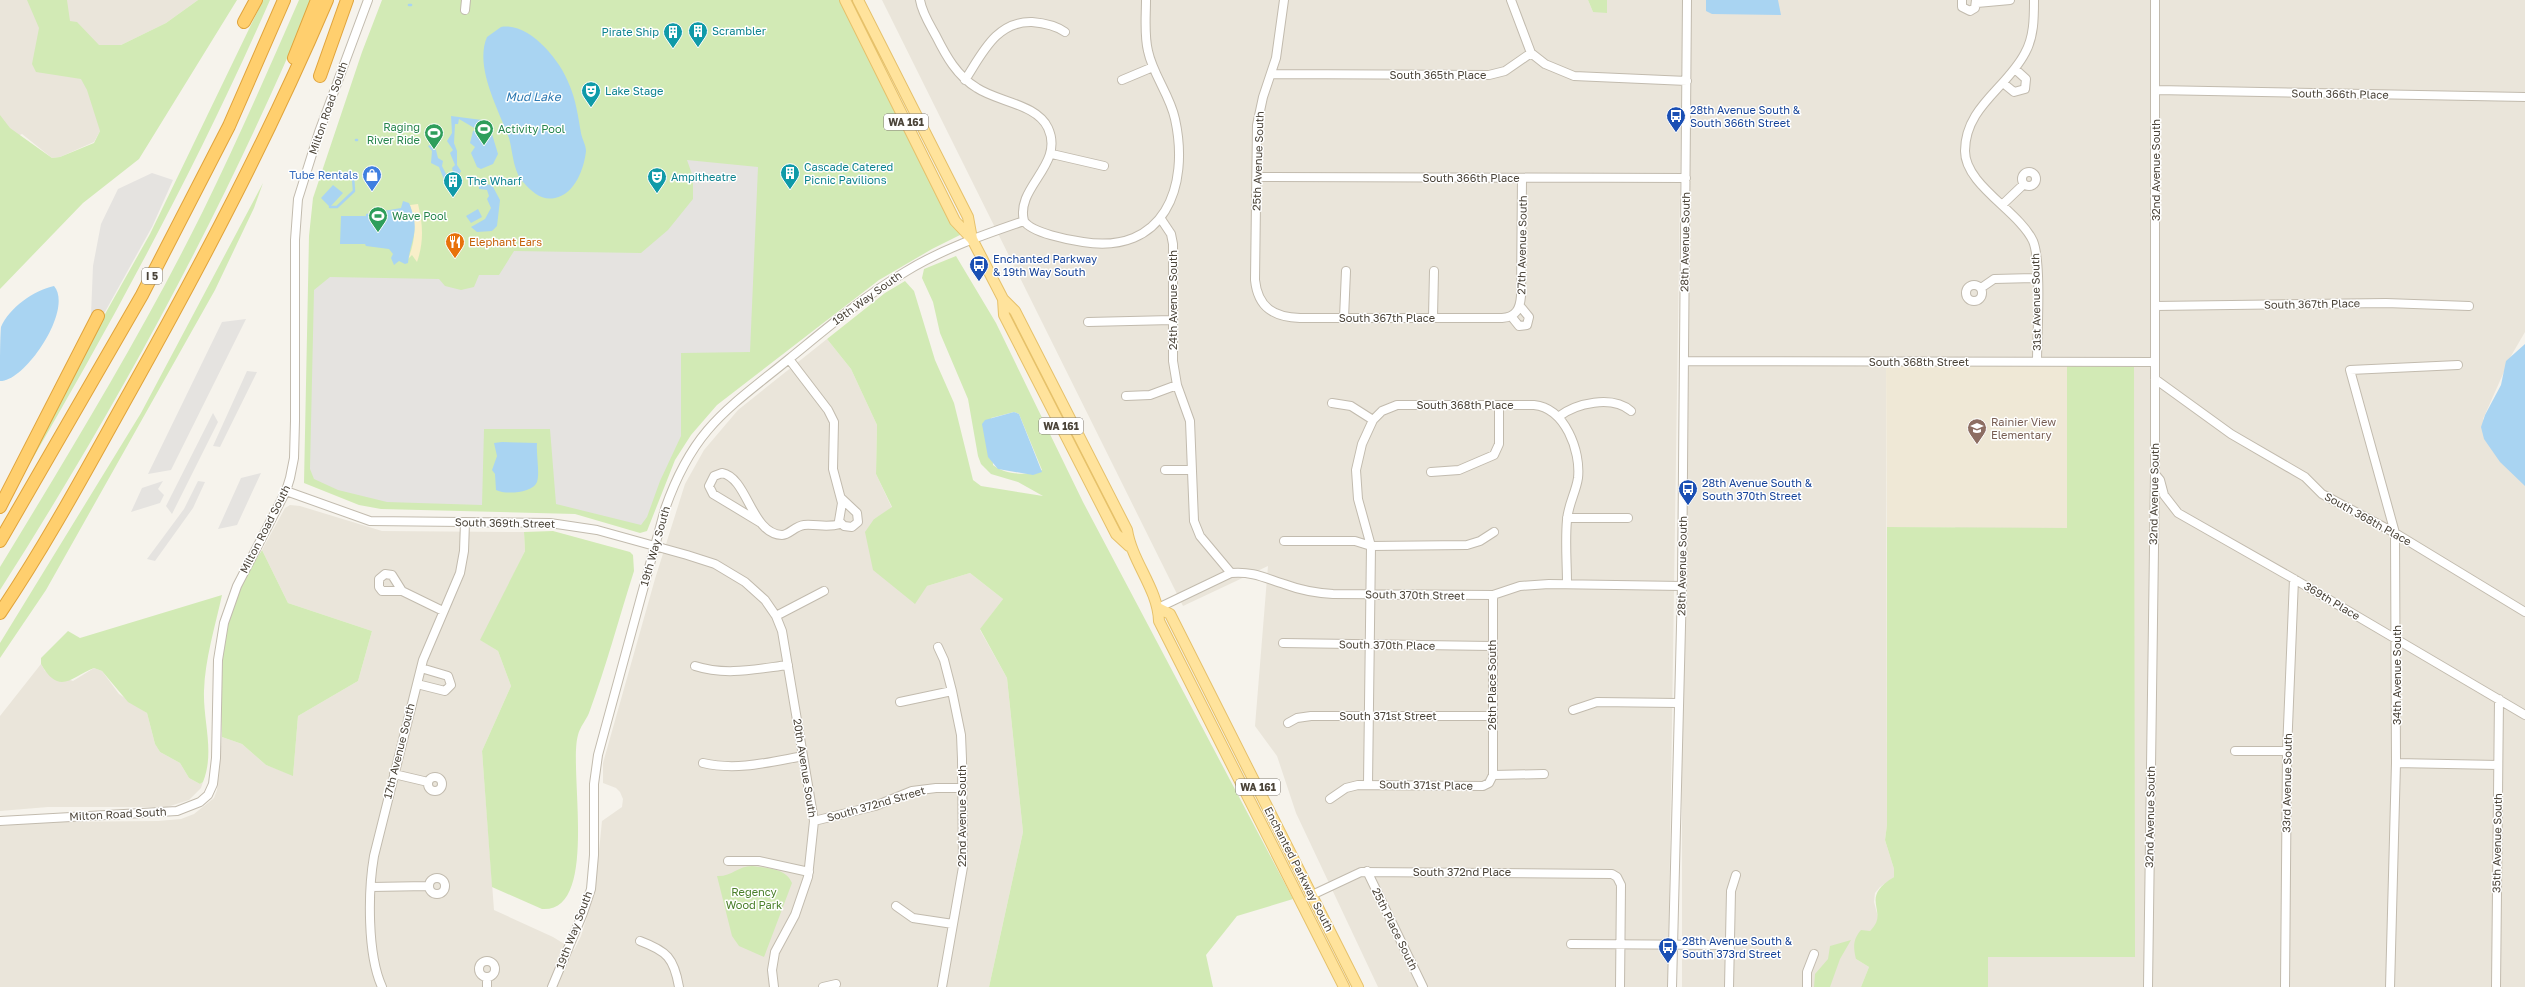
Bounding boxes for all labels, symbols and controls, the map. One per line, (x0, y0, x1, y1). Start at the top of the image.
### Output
building icon: Scrambler (687, 20, 709, 48)
building icon: Pirate Ship (662, 21, 684, 49)
place label: Scrambler (712, 24, 767, 37)
place label: Pirate Ship (602, 25, 659, 38)
street label: Milton Road South (306, 60, 350, 156)
street label: South 365th Place (1390, 68, 1486, 81)
theatre icon: Lake Stage (580, 80, 602, 108)
place label: Lake Stage (605, 84, 663, 97)
street label: South 366th Place (2291, 86, 2389, 101)
water label: Mud Lake (505, 89, 562, 104)
place label: 28th Avenue South & South 366th Street (1690, 103, 1801, 129)
bus stop icon: 28th Avenue South & South 366th Street (1665, 105, 1687, 133)
street label: 25th Avenue South (1249, 111, 1266, 211)
road number: WA 161 (884, 114, 928, 130)
sports icon: Activity Pool (473, 118, 495, 146)
street label: 32nd Avenue South (2149, 119, 2162, 221)
place label: Raging River Ride (367, 120, 420, 146)
sports icon: Raging River Ride (423, 122, 445, 150)
place label: Activity Pool (498, 122, 566, 135)
place label: Cascade Catered Picnic Pavilions (804, 160, 893, 186)
building icon: Cascade Catered Picnic Pavilions (779, 162, 801, 190)
shop icon: Tube Rentals (361, 164, 383, 192)
theatre icon: Ampitheatre (646, 166, 668, 194)
place label: Tube Rentals (289, 168, 358, 181)
building icon: The Wharf (442, 170, 464, 198)
place label: Ampitheatre (671, 170, 736, 183)
street label: South 366th Place (1422, 171, 1520, 184)
place label: The Wharf (467, 174, 522, 187)
street label: 28th Avenue South (1677, 192, 1692, 292)
street label: 27th Avenue South (1514, 195, 1529, 295)
sports icon: Wave Pool (367, 205, 389, 233)
place label: Wave Pool (392, 209, 447, 222)
restaurant icon: Elephant Ears (444, 231, 466, 259)
place label: Elephant Ears (469, 235, 542, 248)
street label: 24th Avenue South (1166, 250, 1179, 350)
place label: Enchanted Parkway & 19th Way South (993, 252, 1097, 278)
street label: 31st Avenue South (2028, 253, 2043, 351)
bus stop icon: Enchanted Parkway & 19th Way South (968, 254, 990, 282)
road number: I 5 (142, 268, 162, 284)
street label: 19th Way South (830, 268, 904, 327)
street label: South 367th Place (2264, 296, 2360, 311)
street label: South 367th Place (1339, 311, 1435, 324)
street label: South 368th Street (1869, 355, 1969, 368)
street label: South 368th Place (1416, 398, 1514, 411)
place label: Rainier View Elementary (1991, 415, 2056, 441)
school or university icon: Rainier View Elementary (1966, 417, 1988, 445)
road number: WA 161 (1039, 418, 1083, 434)
street label: 32nd Avenue South (2146, 443, 2161, 545)
place label: 28th Avenue South & South 370th Street (1702, 476, 1813, 502)
bus stop icon: 28th Avenue South & South 370th Street (1677, 478, 1699, 506)
street label: Milton Road South (237, 482, 292, 575)
street label: South 368th Place (2323, 489, 2414, 548)
street label: 19th Way South (637, 504, 672, 587)
street label: South 369th Street (455, 515, 555, 530)
street label: 28th Avenue South (1674, 516, 1689, 616)
street label: 369th Place (2302, 579, 2363, 622)
street label: South 370th Street (1365, 587, 1465, 602)
street label: 34th Avenue South (2390, 625, 2403, 725)
street label: South 370th Place (1339, 637, 1435, 652)
street label: 26th Place South (1485, 640, 1498, 730)
street label: 17th Avenue South (380, 702, 417, 800)
street label: South 371st Street (1339, 709, 1437, 722)
street label: 20th Avenue South (791, 717, 820, 818)
street label: 33rd Avenue South (2279, 733, 2294, 833)
street label: 22nd Avenue South (955, 765, 968, 867)
street label: 32nd Avenue South (2142, 766, 2157, 868)
street label: South 371st Place (1379, 777, 1473, 792)
road number: WA 161 (1236, 779, 1280, 795)
street label: South 372nd Street (825, 783, 927, 824)
street label: 35th Avenue South (2489, 793, 2504, 893)
street label: Milton Road South (69, 804, 167, 823)
street label: Enchanted Parkway South (1262, 804, 1337, 933)
street label: South 372nd Place (1413, 865, 1511, 878)
park label: Regency Wood Park (726, 885, 782, 911)
street label: 25th Place South (1370, 885, 1421, 972)
street label: 19th Way South (553, 889, 594, 971)
place label: 28th Avenue South & South 373rd Street (1682, 934, 1793, 960)
bus stop icon: 28th Avenue South & South 373rd Street (1657, 936, 1679, 964)

